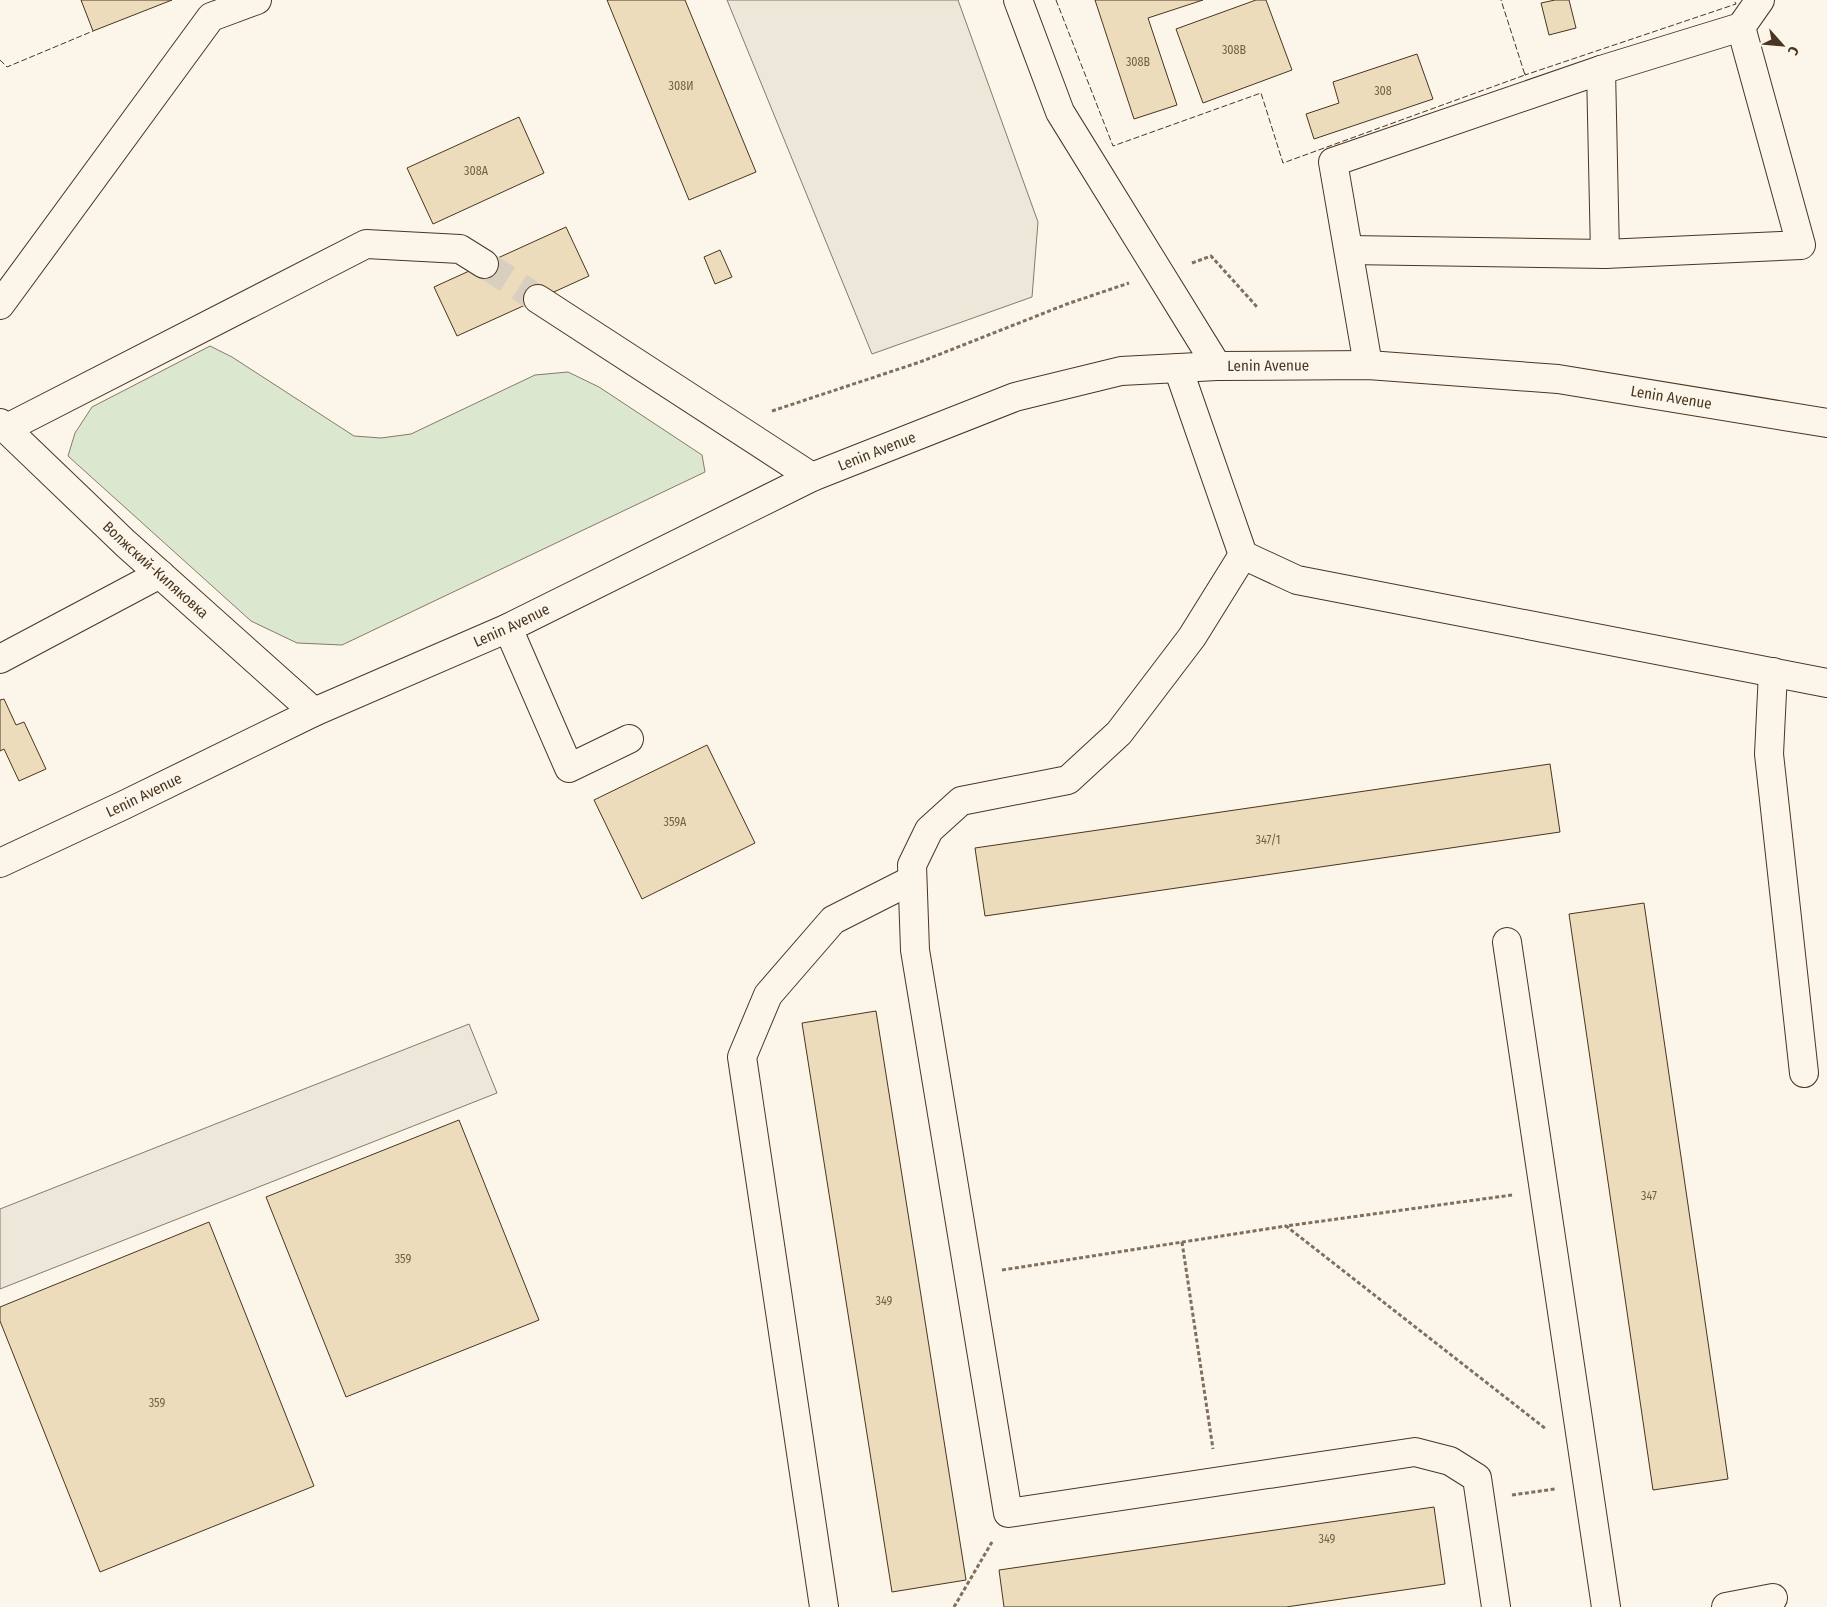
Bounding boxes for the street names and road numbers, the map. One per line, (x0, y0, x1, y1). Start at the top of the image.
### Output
street label: Lenin Avenue (1227, 356, 1309, 375)
street label: Lenin Avenue (1629, 382, 1713, 413)
street label: Lenin Avenue (835, 428, 918, 475)
street label: Волжский-Киляковка (99, 518, 212, 622)
street label: Lenin Avenue (471, 600, 552, 651)
street label: Lenin Avenue (103, 769, 185, 821)

